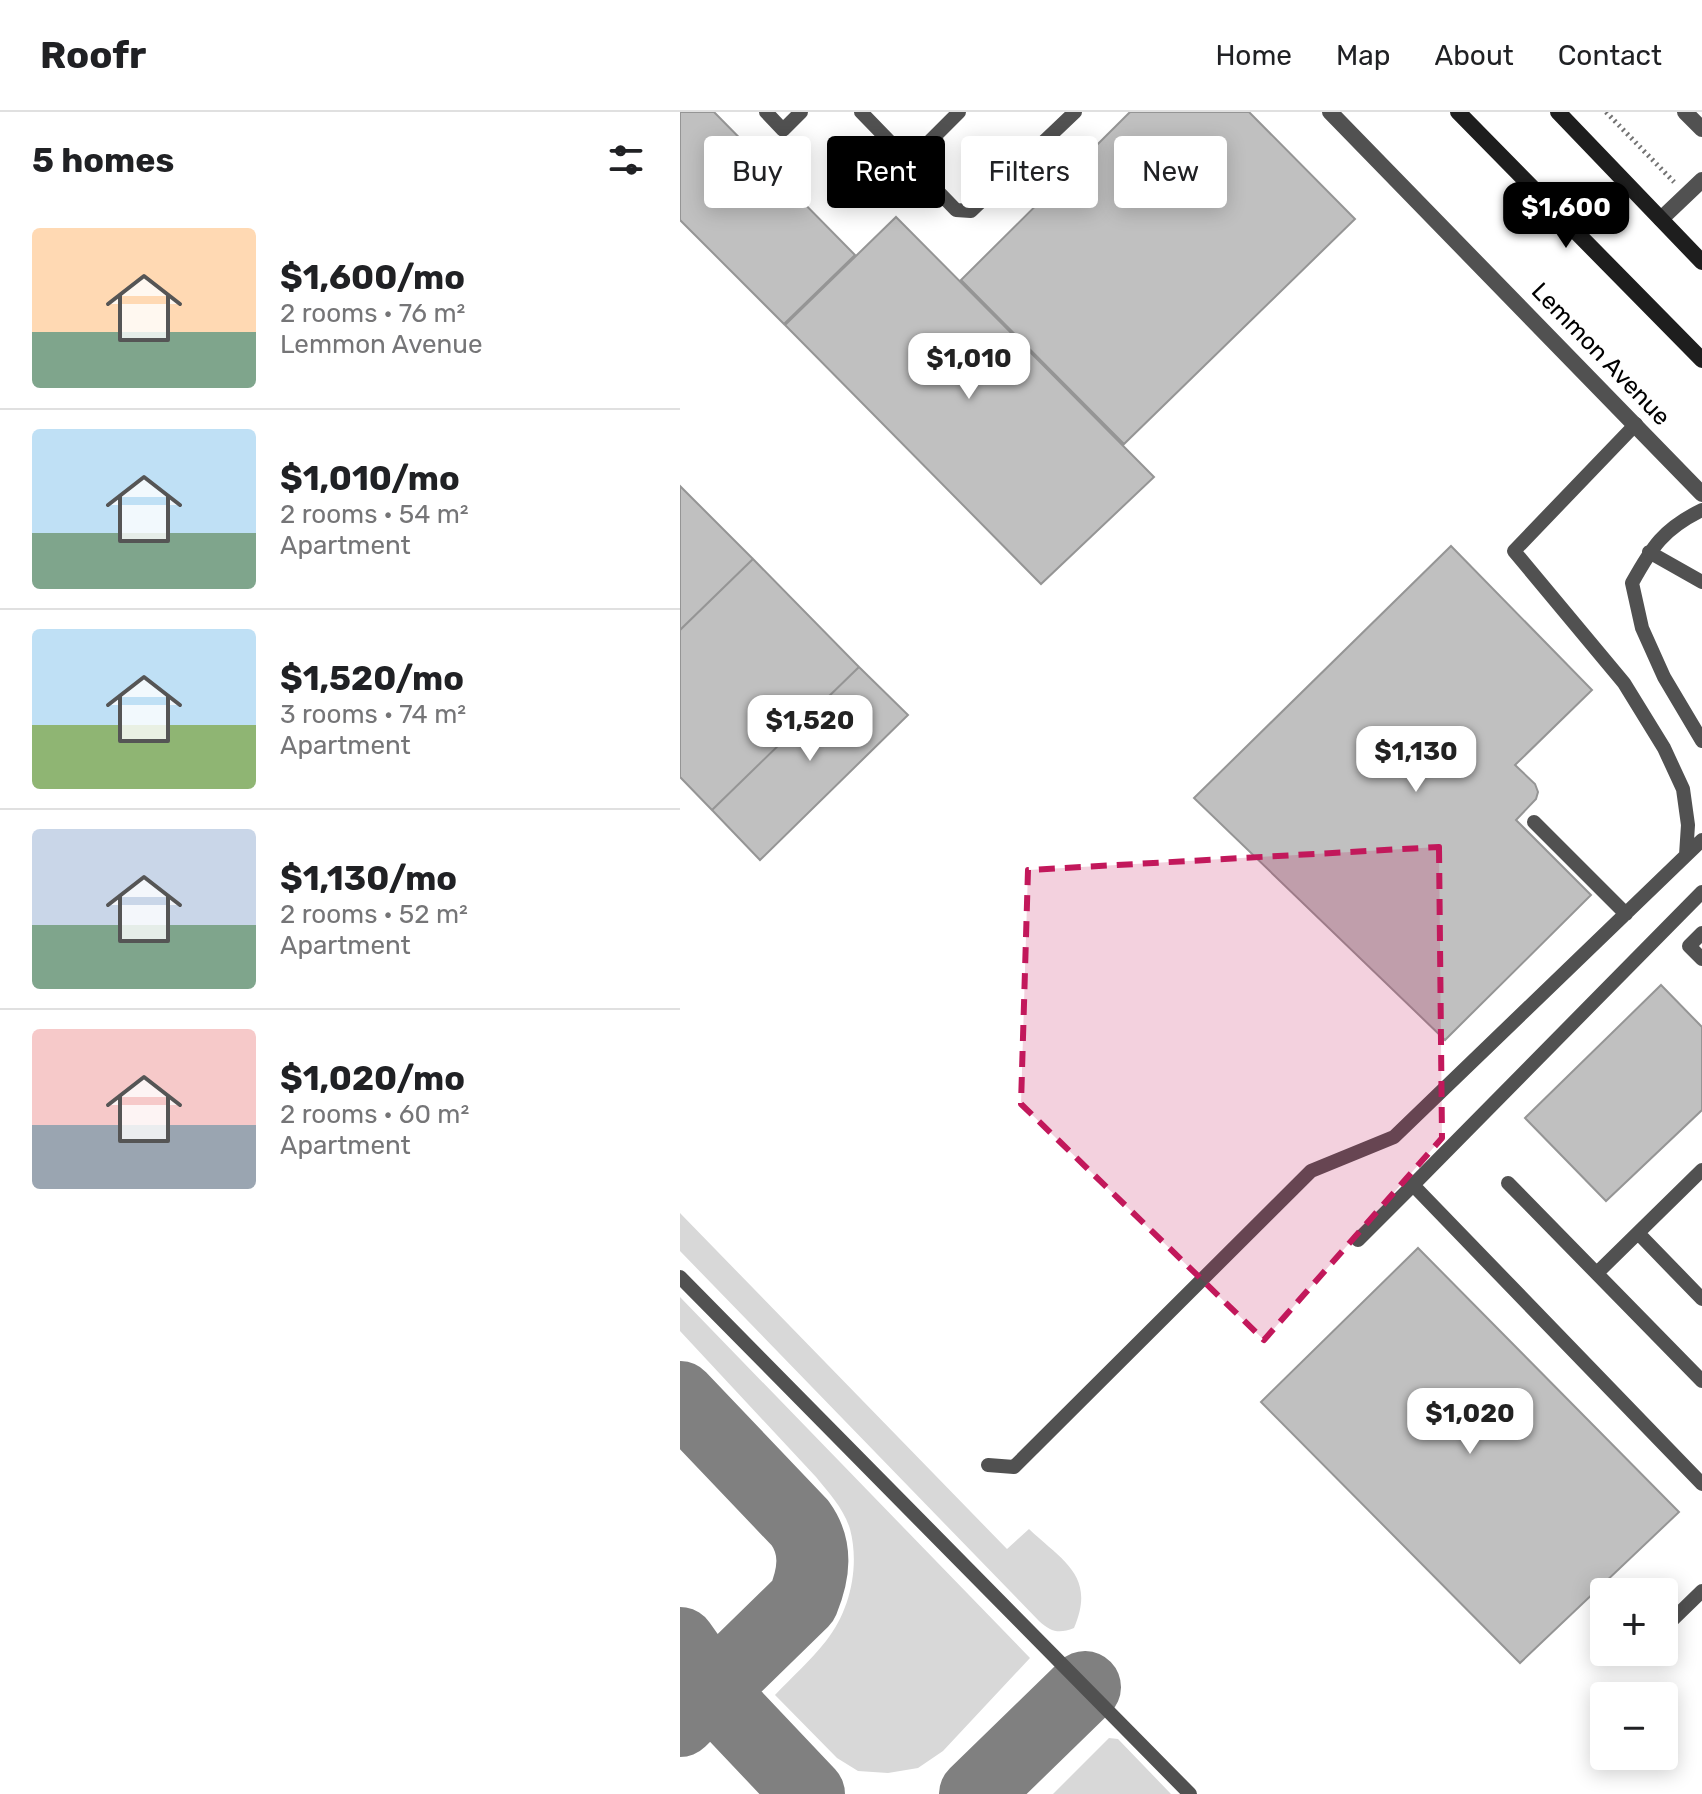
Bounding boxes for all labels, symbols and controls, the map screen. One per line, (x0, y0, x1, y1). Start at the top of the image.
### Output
text: Roofr (40, 32, 146, 78)
text: Home (1215, 39, 1292, 72)
text: Map (1336, 39, 1390, 72)
text: About (1434, 39, 1514, 72)
text: Contact (1558, 39, 1662, 72)
chip: Buy (704, 136, 811, 208)
chip: Rent (827, 136, 945, 208)
chip: Filters (961, 136, 1098, 208)
chip: New (1114, 136, 1227, 208)
icon: filters (604, 138, 648, 182)
text: 5 homes (32, 140, 174, 181)
pin: $1,600 (1501, 182, 1631, 250)
text: $1,600 (1521, 192, 1611, 223)
text: $1,600/mo (280, 257, 465, 298)
icon: home (96, 260, 192, 356)
street label: Lemmon Avenue (1526, 277, 1676, 431)
text: 2 rooms · 76 m² (280, 298, 465, 329)
text: Lemmon Avenue (280, 329, 483, 360)
pin: $1,010 (904, 333, 1034, 401)
text: $1,010 (926, 343, 1012, 374)
text: $1,010/mo (280, 458, 460, 499)
icon: home (96, 461, 192, 557)
text: 2 rooms · 54 m² (280, 499, 469, 530)
text: Apartment (280, 530, 411, 561)
text: $1,520/mo (280, 658, 464, 699)
icon: home (96, 661, 192, 757)
pin: $1,520 (745, 695, 875, 763)
text: 3 rooms · 74 m² (280, 699, 466, 730)
text: $1,520 (766, 705, 854, 736)
pin: $1,130 (1351, 726, 1481, 794)
text: Apartment (280, 730, 411, 761)
text: $1,130 (1374, 736, 1458, 767)
text: $1,130/mo (280, 858, 457, 899)
icon: home (96, 861, 192, 957)
text: 2 rooms · 52 m² (280, 899, 468, 930)
text: Apartment (280, 930, 411, 961)
text: $1,020/mo (280, 1058, 465, 1099)
icon: home (96, 1061, 192, 1157)
text: 2 rooms · 60 m² (280, 1099, 469, 1130)
text: Apartment (280, 1130, 411, 1161)
pin: $1,020 (1405, 1388, 1535, 1456)
text: $1,020 (1425, 1398, 1515, 1429)
map controls (1590, 1578, 1678, 1770)
button: + (1590, 1578, 1678, 1666)
button: − (1590, 1682, 1678, 1770)

